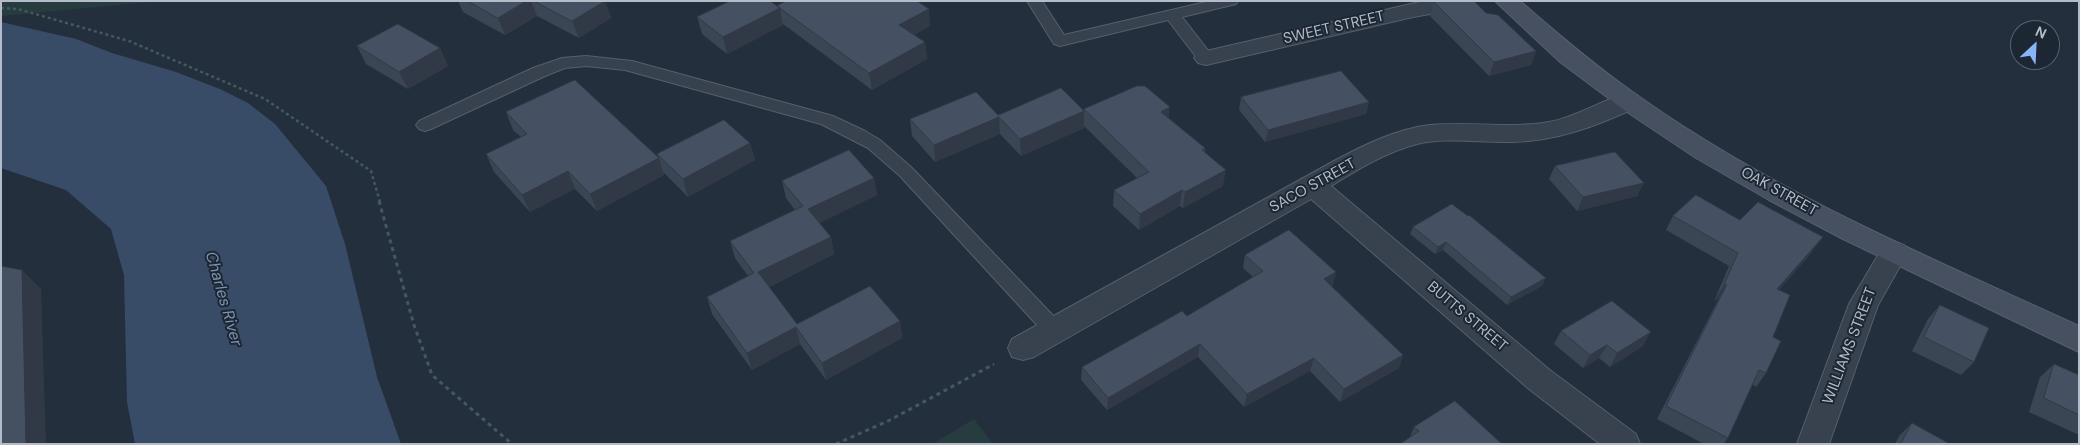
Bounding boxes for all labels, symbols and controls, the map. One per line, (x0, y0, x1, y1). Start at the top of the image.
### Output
street label: SWEET STREET (1282, 8, 1386, 48)
north arrow (2010, 20, 2060, 70)
text: N (2032, 22, 2049, 43)
street label: SACO STREET (1267, 155, 1359, 217)
street label: OAK STREET (1738, 164, 1820, 220)
water label: Charles River (200, 249, 246, 349)
street label: BUTTS STREET (1423, 278, 1511, 356)
street label: WILLIAMS STREET (1819, 285, 1881, 407)

